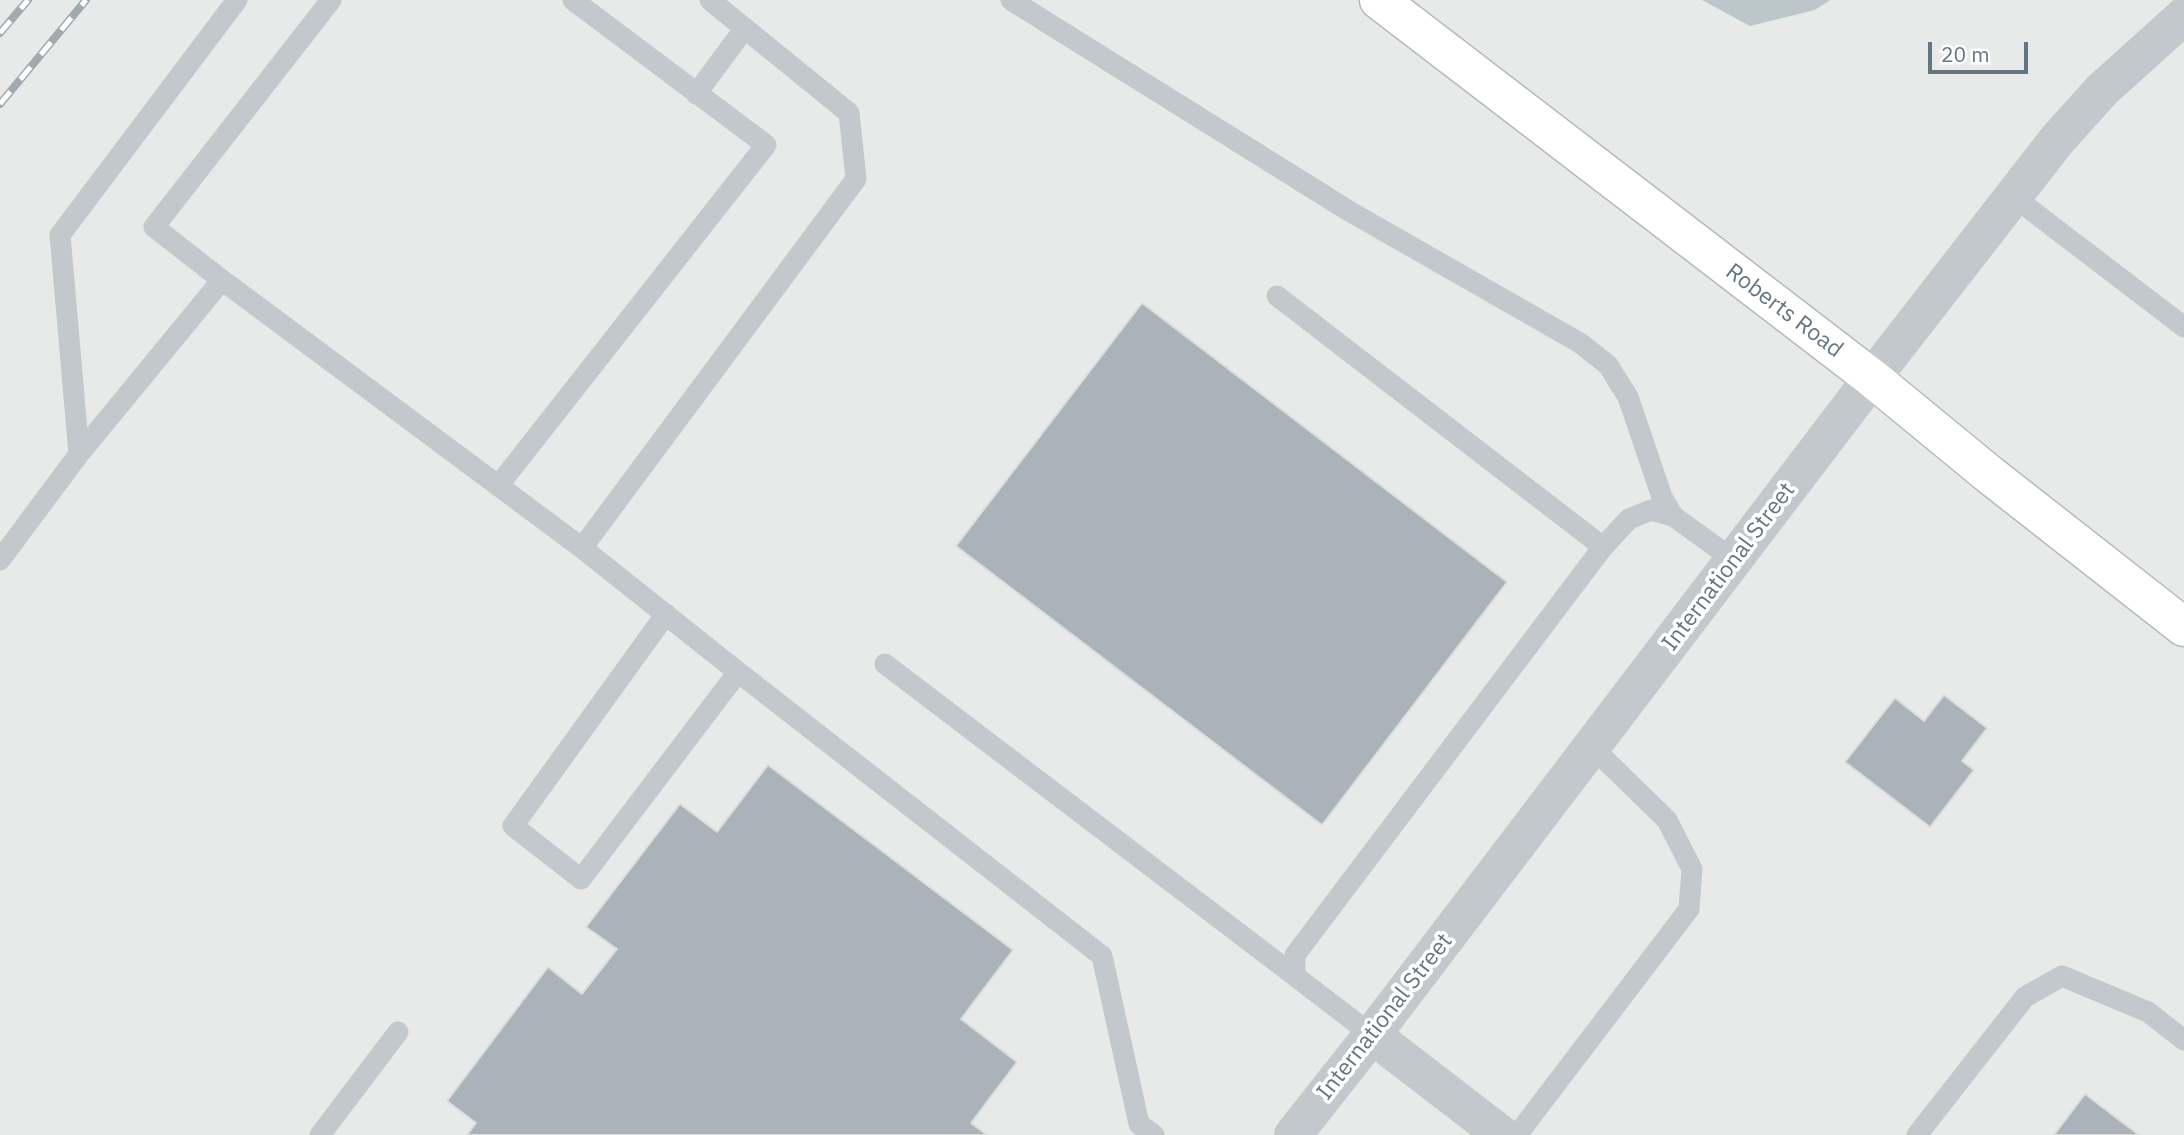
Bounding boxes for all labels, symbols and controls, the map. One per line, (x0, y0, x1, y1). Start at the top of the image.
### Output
scale bar (1932, 28, 2032, 72)
text: 20 m (1941, 40, 1990, 68)
street label: Roberts Road (1720, 258, 1848, 364)
street label: International Street (1657, 477, 1801, 657)
street label: International Street (1311, 928, 1459, 1106)

